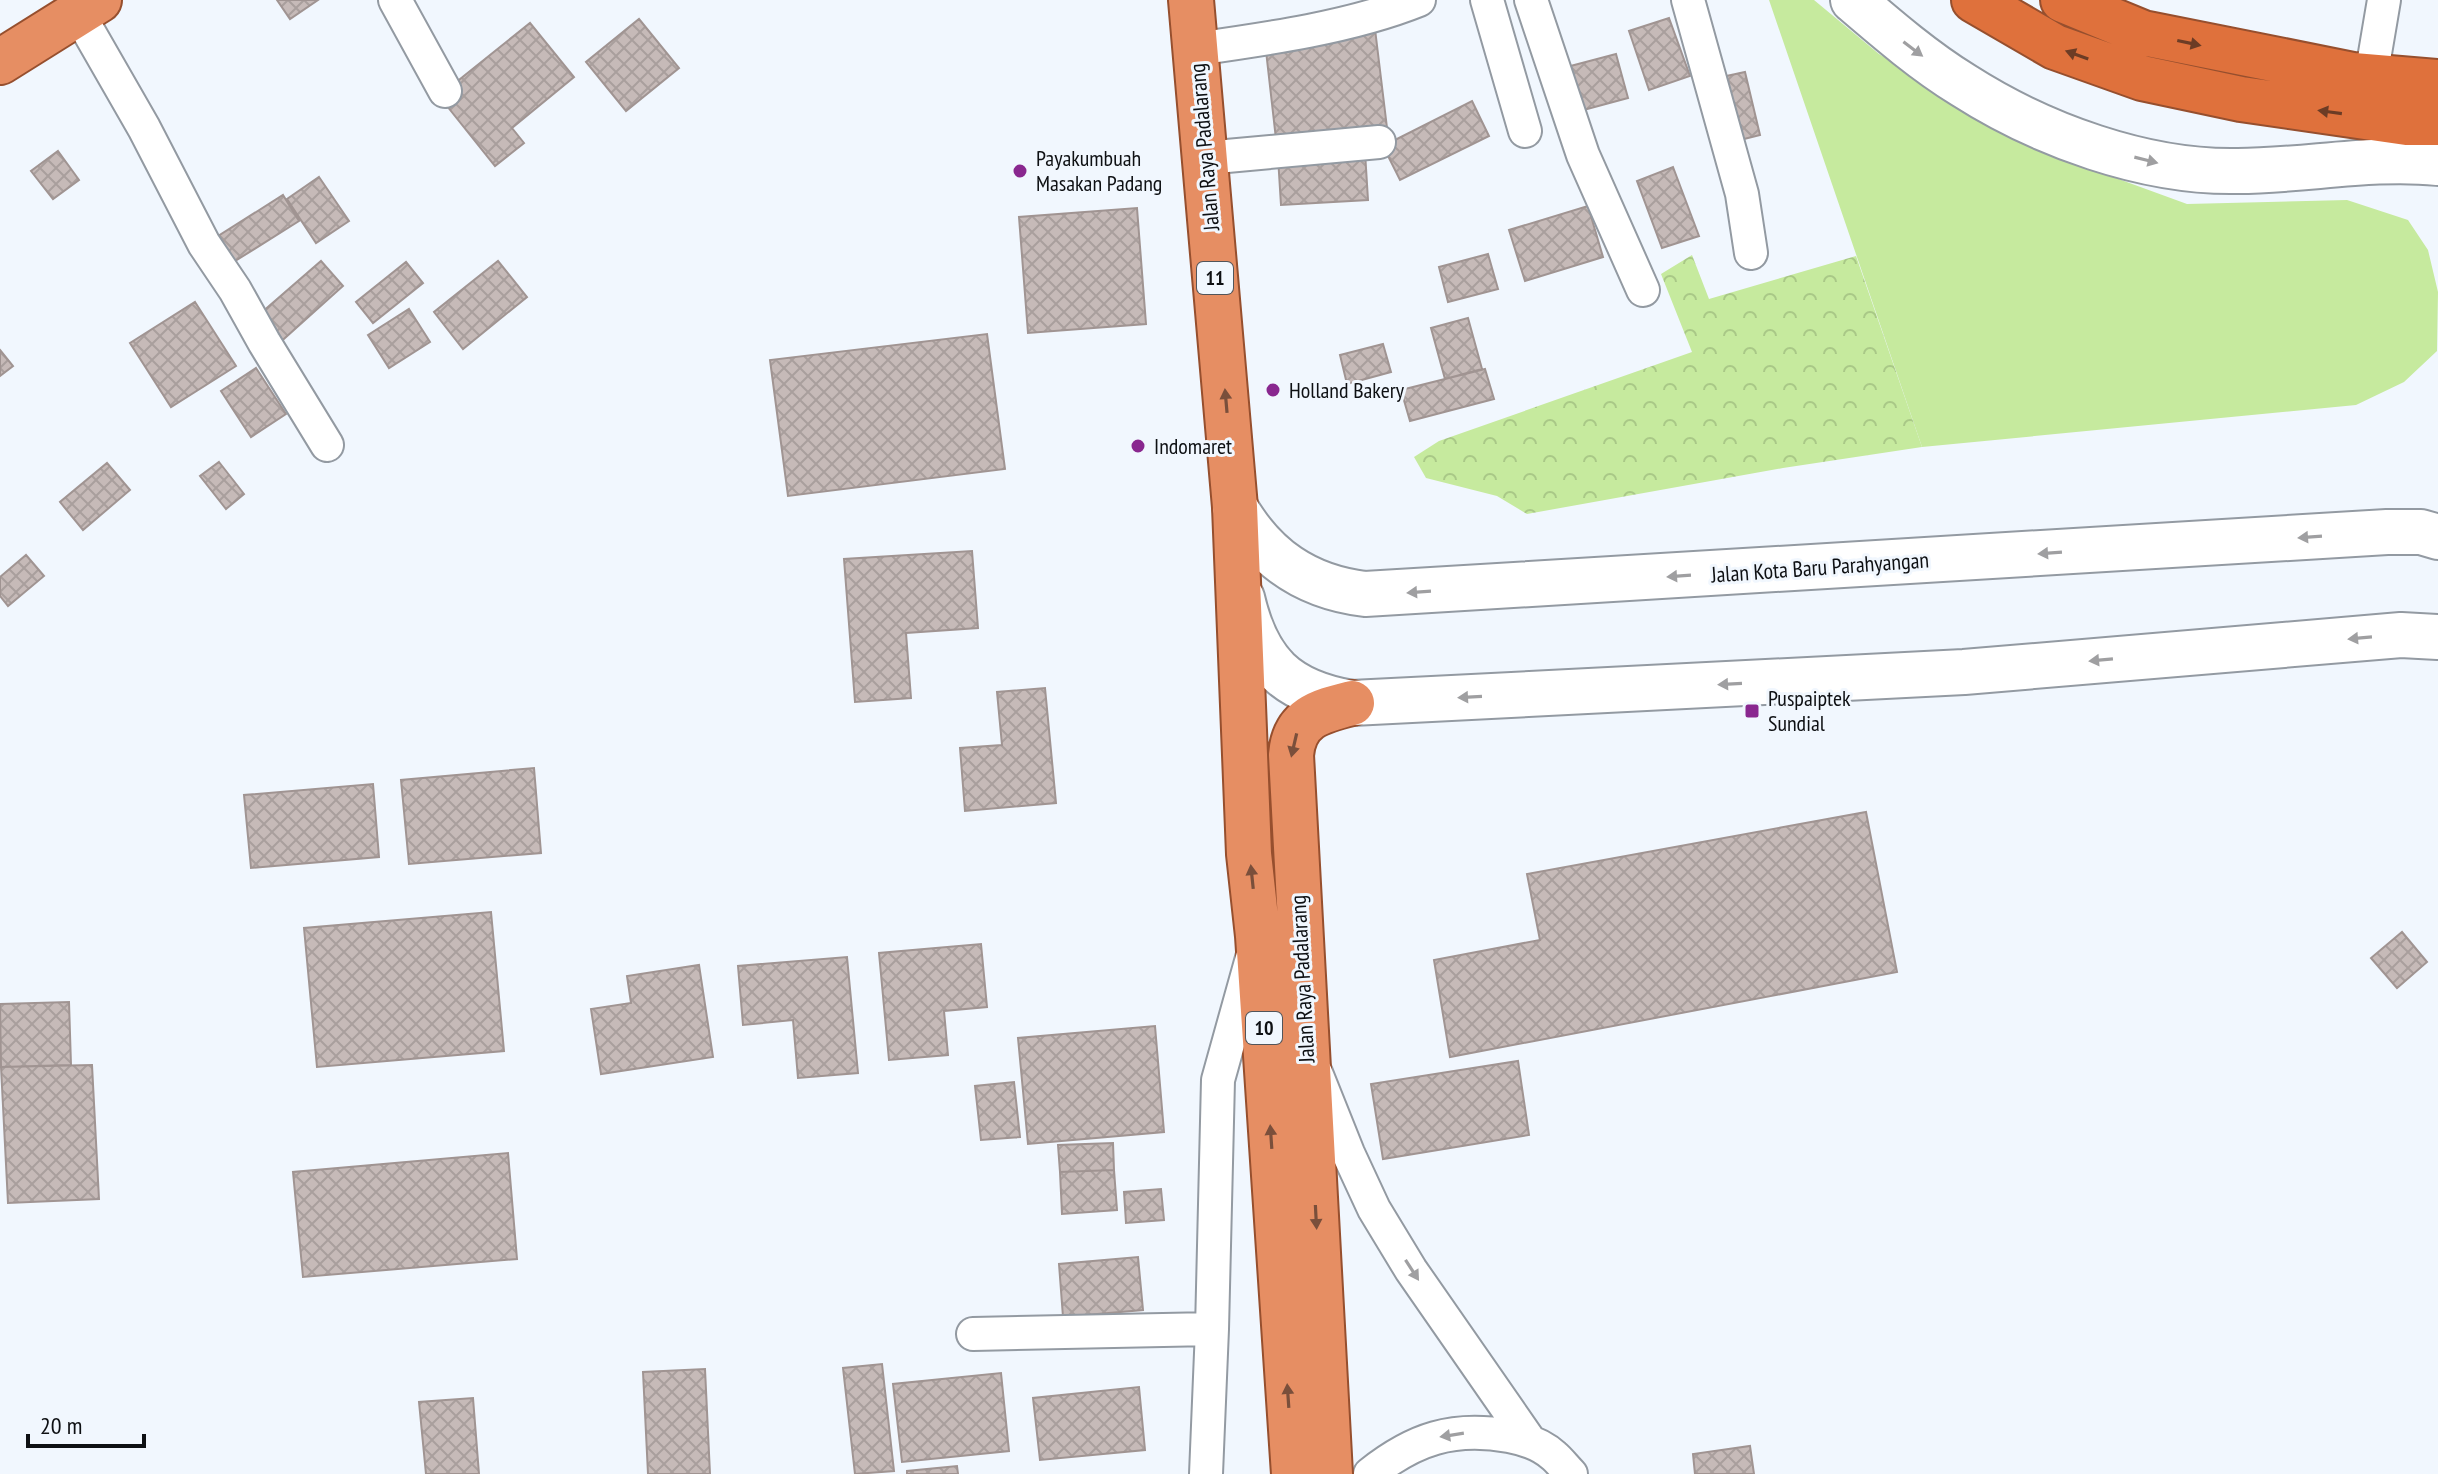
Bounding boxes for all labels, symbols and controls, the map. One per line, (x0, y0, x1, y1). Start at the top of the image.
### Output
one-way arrow (2177, 37, 2202, 50)
one-way arrow (1903, 41, 1923, 57)
one-way arrow (2065, 48, 2089, 61)
street label: Jalan Raya Padalarang (1183, 62, 1225, 233)
one-way arrow (2317, 105, 2342, 118)
place label: Payakumbuah Masakan Padang (1036, 144, 1162, 197)
one-way arrow (2134, 155, 2159, 167)
marker: Payakumbuah Masakan Padang (1011, 162, 1029, 180)
road number: 11 (1197, 262, 1233, 294)
place label: Holland Bakery (1289, 376, 1405, 404)
marker: Holland Bakery (1264, 381, 1282, 399)
one-way arrow (1219, 388, 1232, 413)
place label: Indomaret (1154, 432, 1232, 460)
marker: Indomaret (1129, 437, 1147, 455)
one-way arrow (2297, 531, 2322, 544)
street label: Jalan Kota Baru Parahyangan (1709, 545, 1930, 589)
one-way arrow (2037, 547, 2062, 560)
one-way arrow (1666, 570, 1691, 583)
one-way arrow (1406, 586, 1431, 599)
one-way arrow (2347, 632, 2372, 645)
one-way arrow (2088, 654, 2113, 667)
one-way arrow (1717, 678, 1742, 691)
place label: Puspaiptek Sundial (1768, 684, 1851, 737)
one-way arrow (1457, 691, 1482, 704)
marker: Puspaiptek Sundial (1743, 702, 1761, 720)
one-way arrow (1287, 733, 1300, 758)
one-way arrow (1245, 865, 1258, 890)
street label: Jalan Raya Padalarang (1284, 894, 1320, 1065)
road number: 10 (1246, 1012, 1282, 1044)
one-way arrow (1264, 1124, 1277, 1149)
one-way arrow (1310, 1205, 1323, 1230)
one-way arrow (1404, 1259, 1419, 1280)
one-way arrow (1281, 1383, 1294, 1408)
scale bar (28, 1398, 144, 1448)
text: 20 m (40, 1410, 82, 1441)
one-way arrow (1439, 1429, 1464, 1441)

